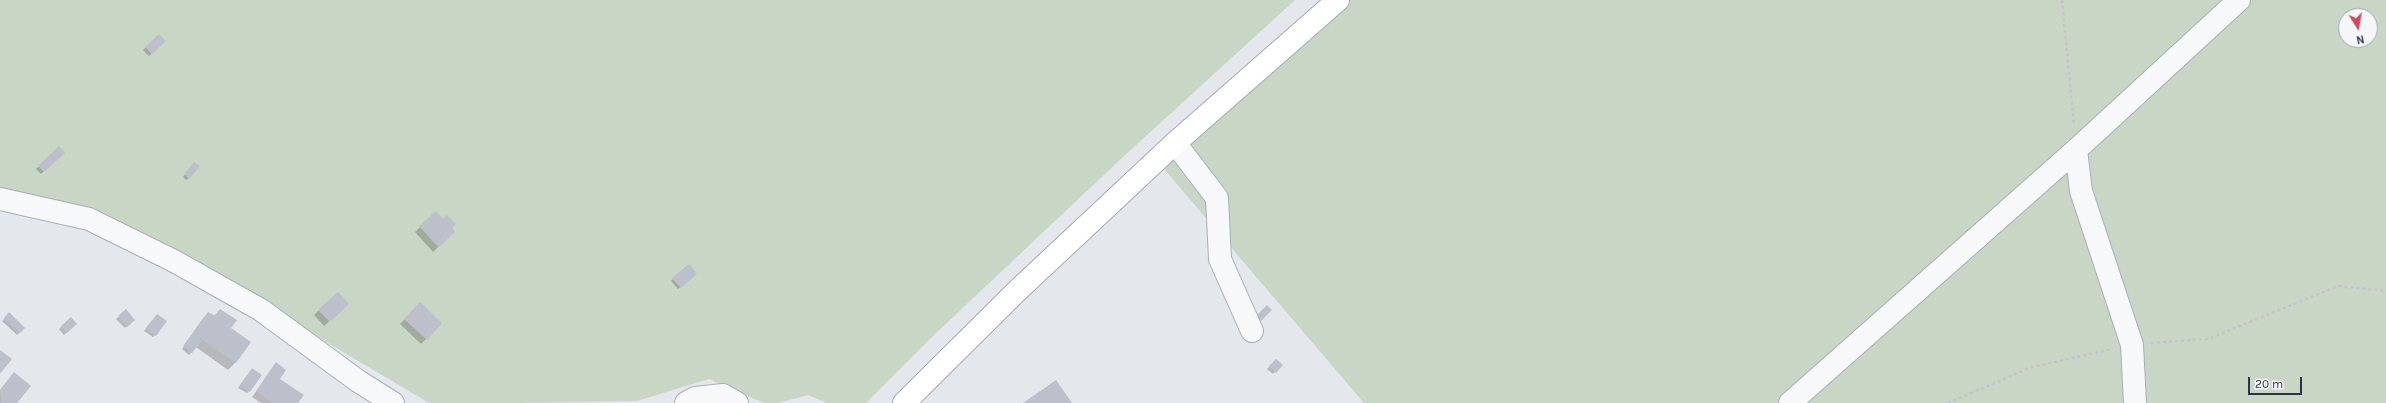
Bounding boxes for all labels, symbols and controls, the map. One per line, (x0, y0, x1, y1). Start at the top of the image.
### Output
north arrow (2338, 8, 2378, 48)
text: N (2355, 32, 2365, 46)
scale bar (2250, 369, 2304, 395)
text: 20 m (2255, 377, 2283, 391)

